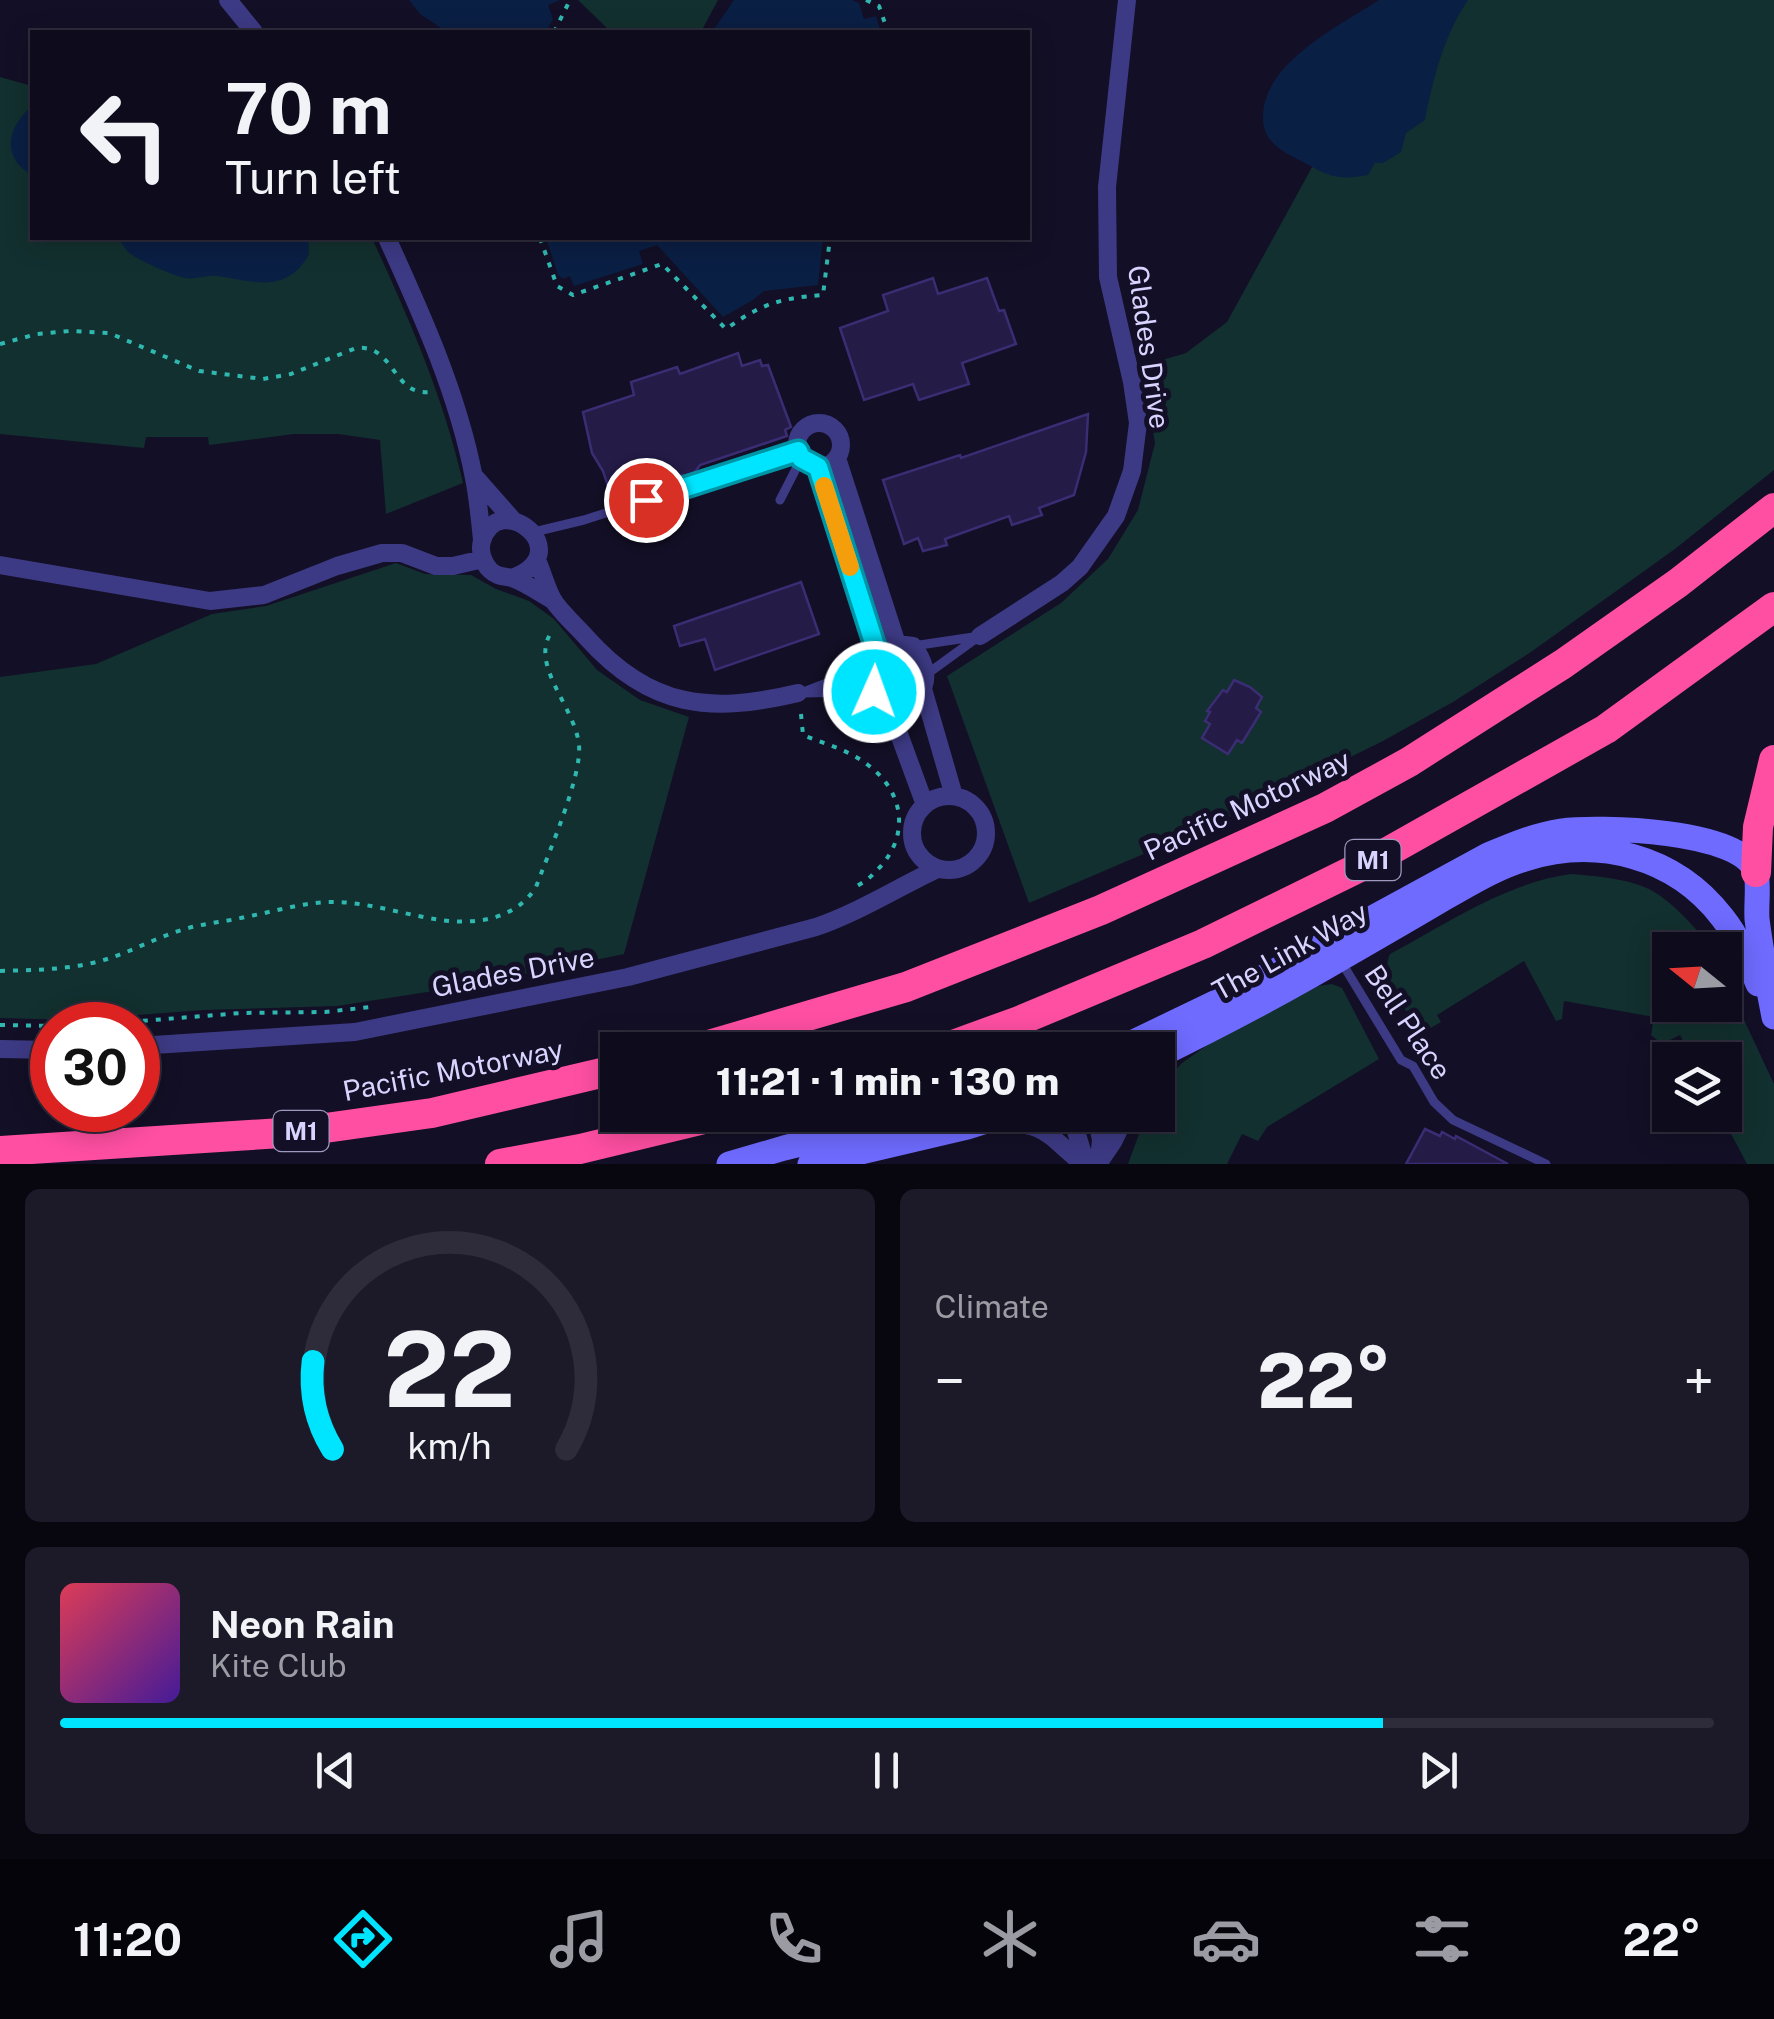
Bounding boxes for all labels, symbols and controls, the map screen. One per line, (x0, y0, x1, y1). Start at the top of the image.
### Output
text: 70 m (225, 67, 392, 150)
icon: left (60, 70, 190, 200)
text: Turn left (225, 151, 401, 204)
street label: Glades Drive (1122, 263, 1177, 431)
pin (604, 458, 689, 543)
icon: arrive (619, 473, 674, 528)
position arrow (822, 640, 926, 744)
street label: Pacific Motorway (1138, 742, 1355, 867)
road number: M1 (1346, 840, 1400, 880)
street label: The Link Way (1207, 894, 1373, 1007)
north arrow (1652, 932, 1742, 1022)
map controls (1652, 932, 1742, 1132)
street label: Glades Drive (429, 940, 597, 1003)
street label: Bell Place (1358, 958, 1459, 1085)
speed limit sign: 30 (30, 1002, 160, 1132)
street label: Pacific Motorway (340, 1032, 566, 1107)
button: layers (1652, 1042, 1742, 1132)
text: 11:21 · 1 min · 130 m (716, 1059, 1059, 1104)
road number: M1 (274, 1111, 328, 1151)
text: Climate (935, 1288, 1049, 1325)
text: 22 (384, 1308, 516, 1430)
text: 22° (1257, 1337, 1391, 1425)
text: − (935, 1349, 965, 1413)
text: + (1684, 1349, 1714, 1413)
text: km/h (408, 1425, 492, 1467)
text: Neon Rain (210, 1602, 394, 1647)
text: Kite Club (210, 1647, 347, 1684)
icon: previous (308, 1743, 363, 1798)
icon: pause (859, 1743, 914, 1798)
icon: next (1411, 1743, 1466, 1798)
icon: directions (328, 1904, 398, 1974)
icon: music (544, 1904, 614, 1974)
icon: phone (759, 1904, 829, 1974)
icon: climate (975, 1904, 1045, 1974)
icon: car (1191, 1904, 1261, 1974)
icon: filters (1407, 1904, 1477, 1974)
text: 11:20 (73, 1913, 182, 1966)
text: 22° (1623, 1913, 1701, 1966)

